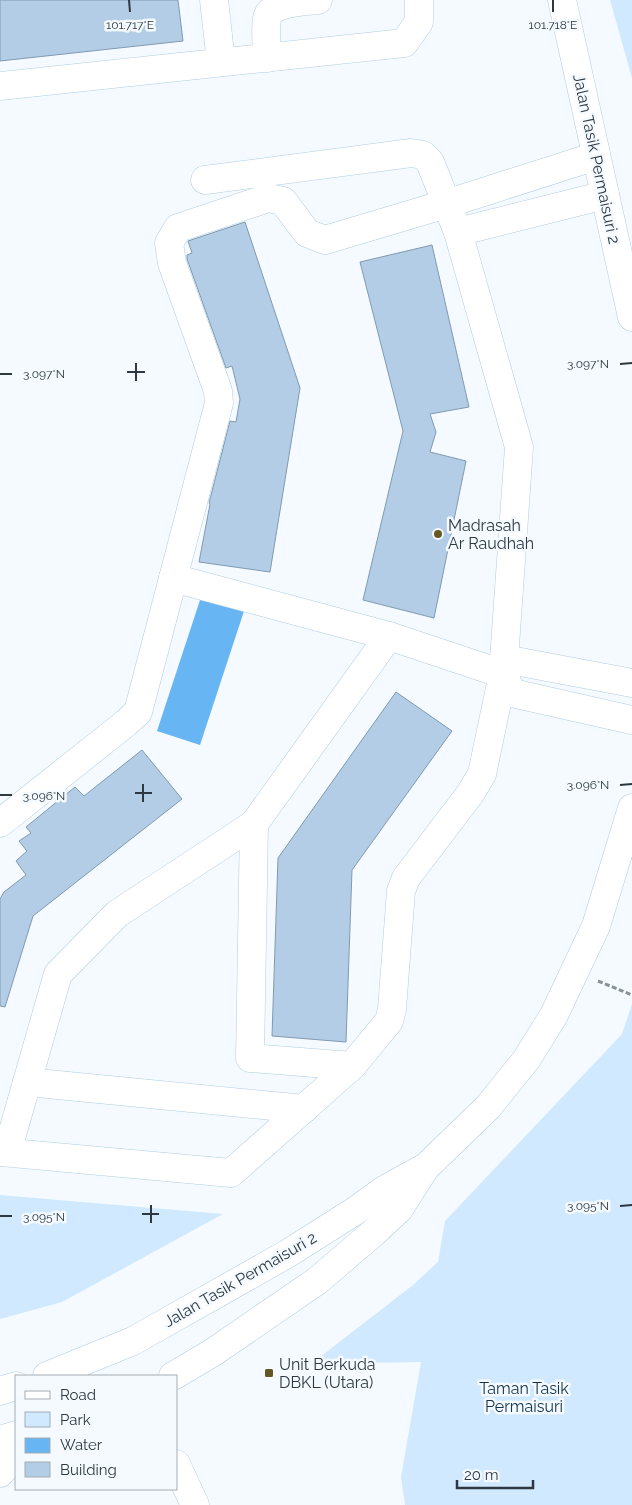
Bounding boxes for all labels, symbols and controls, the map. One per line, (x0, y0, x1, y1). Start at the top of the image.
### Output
text: 101.717°E (106, 18, 154, 32)
text: 101.718°E (529, 18, 577, 32)
street label: Jalan Tasik Permaisuri 2 (569, 72, 624, 246)
text: 3.097°N (567, 357, 609, 371)
text: 3.097°N (23, 367, 65, 381)
place label: Madrasah Ar Raudhah (448, 516, 534, 553)
marker: Madrasah Ar Raudhah (432, 528, 444, 540)
text: 3.096°N (567, 778, 609, 792)
text: 3.096°N (23, 789, 65, 803)
text: 3.095°N (567, 1199, 609, 1213)
text: 3.095°N (23, 1210, 65, 1224)
street label: Jalan Tasik Permaisuri 2 (160, 1228, 320, 1331)
place label: Unit Berkuda DBKL (Utara) (279, 1355, 376, 1392)
marker: Unit Berkuda DBKL (Utara) (263, 1367, 275, 1379)
legend (15, 1375, 178, 1490)
park label: Taman Tasik Permaisuri (479, 1379, 569, 1416)
text: Road (60, 1386, 96, 1404)
text: Park (60, 1411, 91, 1429)
text: Water (60, 1436, 103, 1454)
scale bar (457, 1458, 533, 1490)
text: Building (60, 1461, 117, 1479)
text: 20 m (464, 1466, 499, 1484)

